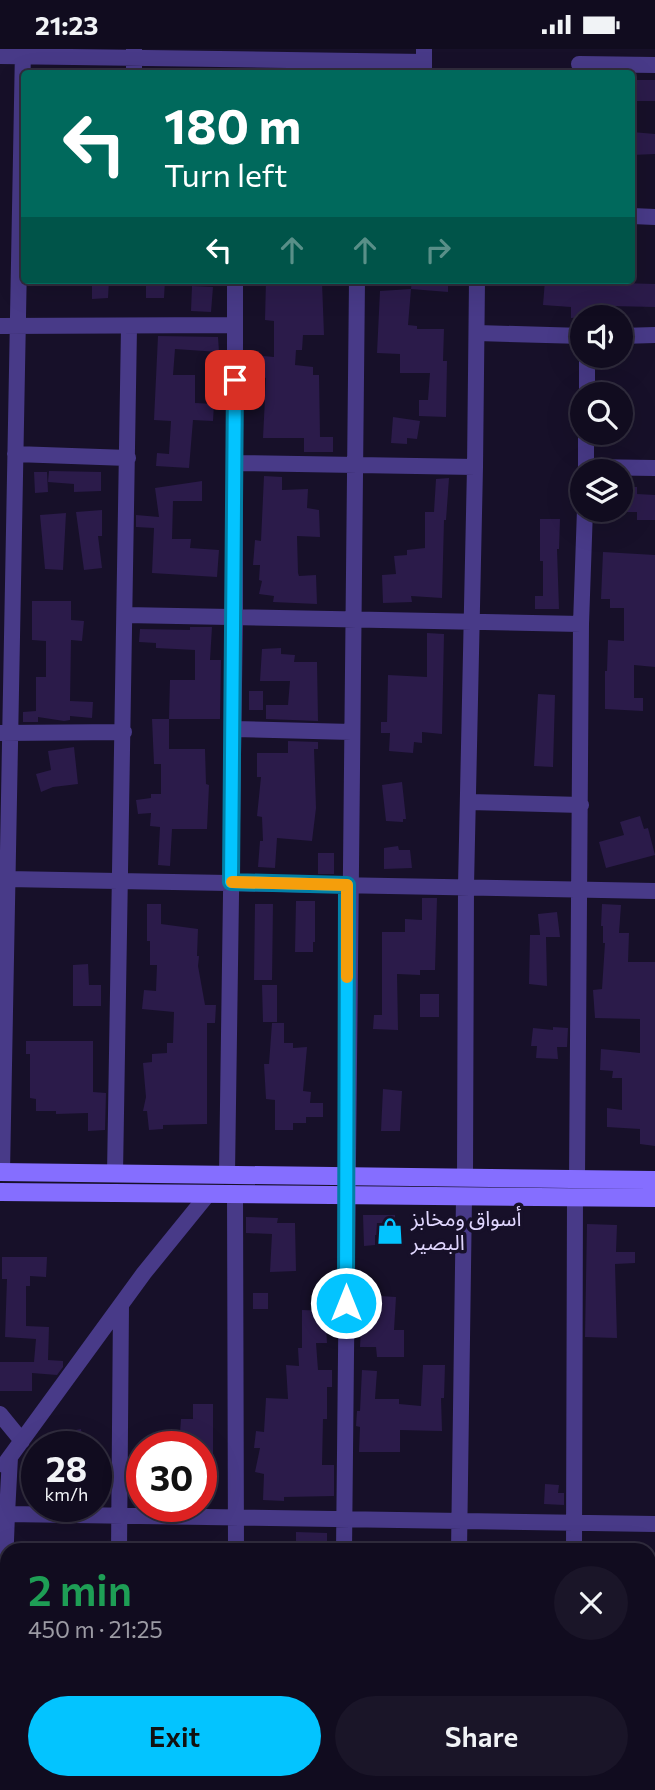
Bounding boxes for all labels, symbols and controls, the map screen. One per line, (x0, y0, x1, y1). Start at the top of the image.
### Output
text: 21:23 (35, 9, 98, 40)
text: 180 m (164, 94, 301, 154)
icon: left (49, 98, 140, 189)
text: Turn left (164, 154, 288, 194)
icon: left (200, 231, 238, 269)
icon: ahead (273, 231, 311, 269)
icon: ahead (346, 231, 384, 269)
icon: right (419, 231, 457, 269)
map controls (570, 305, 633, 522)
button: sound (570, 305, 633, 368)
pin (205, 350, 265, 410)
icon: arrive (216, 361, 254, 399)
button: search (570, 382, 633, 445)
button: layers (570, 459, 633, 522)
place label: أسواق ومخابز البصير (410, 1205, 521, 1255)
shop icon: أسواق ومخابز البصير (375, 1216, 405, 1246)
position arrow (309, 1266, 383, 1340)
speed limit sign: 30 (126, 1431, 217, 1522)
text: 28 (46, 1446, 87, 1489)
text: km/h (45, 1483, 88, 1505)
text: 2 min (28, 1563, 132, 1615)
button: close (554, 1566, 628, 1640)
text: 450 m · 21:25 (28, 1615, 163, 1643)
button: Exit (28, 1696, 321, 1776)
button: Share (335, 1696, 628, 1776)

